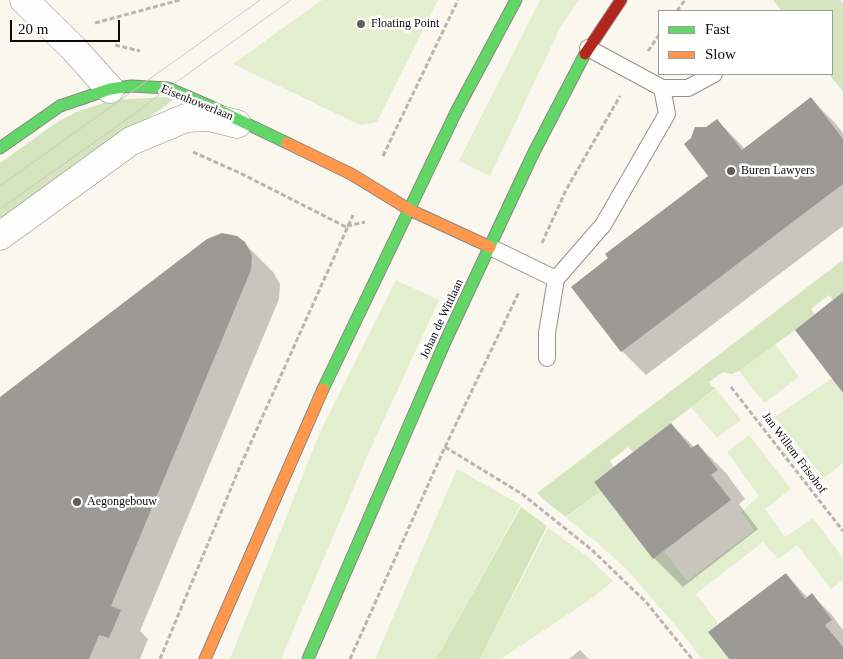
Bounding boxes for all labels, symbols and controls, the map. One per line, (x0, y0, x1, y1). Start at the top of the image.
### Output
scale bar (12, 10, 122, 42)
legend (658, 10, 833, 75)
place label: Floating Point (371, 17, 439, 31)
marker: Floating Point (355, 18, 367, 30)
text: 20 m (18, 21, 48, 37)
text: Fast (705, 21, 730, 37)
text: Slow (705, 46, 736, 62)
street label: Eisenhowerlaan (159, 82, 235, 124)
place label: Buren Lawyers (741, 164, 815, 178)
marker: Buren Lawyers (725, 165, 737, 177)
street label: Johan de Wittlaan (417, 277, 467, 361)
street label: Jan Willem Frisohof (759, 409, 829, 497)
place label: Aegongebouw (87, 495, 157, 509)
marker: Aegongebouw (71, 496, 83, 508)

